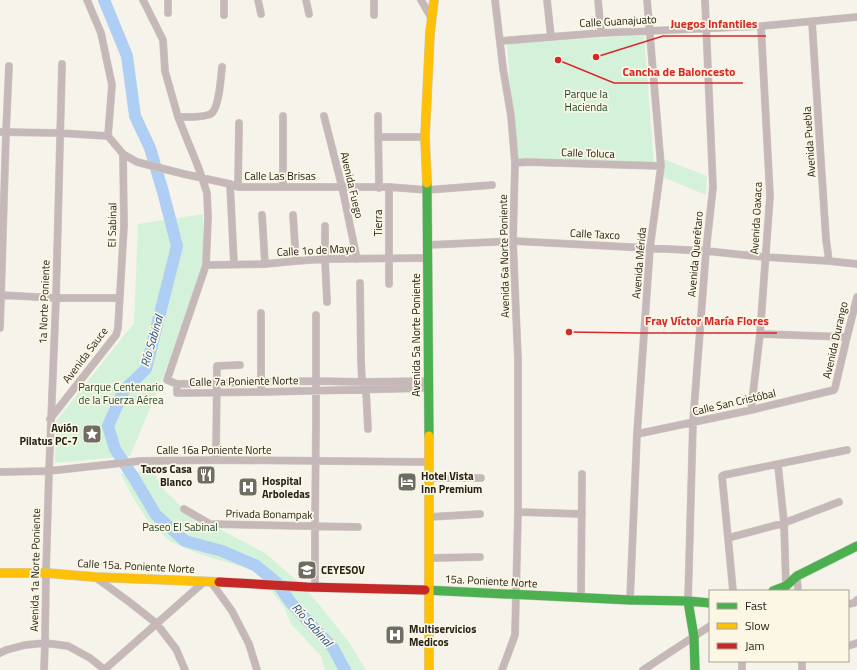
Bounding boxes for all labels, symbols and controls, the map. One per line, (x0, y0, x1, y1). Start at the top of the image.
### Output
street label: Calle Guanajuato (579, 11, 657, 31)
callout: Juegos Infantiles (663, 12, 766, 36)
text: Juegos Infantiles (670, 14, 758, 33)
callout: Cancha de Baloncesto (614, 59, 743, 83)
text: Cancha de Baloncesto (623, 62, 735, 81)
park label: Parque la Hacienda (564, 86, 608, 115)
street label: Avenida Puebla (799, 106, 819, 178)
street label: Calle Toluca (561, 144, 616, 162)
street label: Avenida Fuego (337, 150, 367, 220)
street label: Calle Las Brisas (244, 168, 316, 184)
street label: Avenida Oaxaca (746, 181, 766, 255)
street label: Avenida 6a Norte Poniente (495, 194, 513, 318)
street label: El Sabinal (104, 203, 120, 247)
street label: Tierra (370, 209, 386, 236)
street label: Avenida Querétaro (683, 210, 707, 297)
street label: Calle Taxco (569, 225, 621, 243)
street label: Avenida Mérida (628, 226, 650, 299)
street label: Calle 1o de Mayo (276, 240, 356, 260)
street label: 1a Norte Poniente (35, 259, 53, 344)
street label: Avenida 5a Norte Poniente (408, 273, 424, 397)
street label: Avenida Durango (818, 300, 852, 380)
callout: Fray Víctor María Flores (637, 309, 777, 333)
water label: Río Sabinal (135, 311, 168, 369)
text: Fray Víctor María Flores (645, 311, 769, 330)
street label: Avenida Sauce (59, 323, 112, 386)
street label: Calle 7a Poniente Norte (189, 372, 299, 390)
park label: Parque Centenario de la Fuerza Aérea (78, 379, 164, 408)
street label: Calle San Cristóbal (691, 385, 777, 419)
place label: Avión Pilatus PC-7 (19, 420, 78, 449)
place icon: Avión Pilatus PC-7 (81, 423, 103, 445)
street label: Calle 16a Poniente Norte (156, 442, 272, 458)
place label: Tacos Casa Blanco (141, 461, 192, 490)
restaurant icon: Tacos Casa Blanco (195, 464, 217, 486)
place label: Hotel Vista Inn Premium (421, 468, 482, 497)
hotel icon: Hotel Vista Inn Premium (396, 471, 418, 493)
place label: Hospital Arboledas (262, 473, 310, 502)
hospital icon: Hospital Arboledas (237, 476, 259, 498)
street label: Privada Bonampak (225, 505, 313, 523)
street label: Avenida 1a Norte Poniente (26, 508, 44, 632)
park label: Paseo El Sabinal (142, 519, 218, 535)
street label: Calle 15a. Poniente Norte (77, 555, 196, 577)
school or university icon: CEYESOV (296, 559, 318, 581)
place label: CEYESOV (321, 562, 365, 578)
street label: 15a. Poniente Norte (444, 571, 538, 591)
legend (709, 590, 849, 662)
text: Fast (745, 596, 768, 615)
water label: Río Sabinal (288, 599, 338, 652)
text: Slow (745, 616, 770, 635)
place label: Multiservicios Medicos (409, 621, 476, 650)
hospital icon: Multiservicios Medicos (384, 624, 406, 646)
text: Jam (745, 636, 765, 655)

